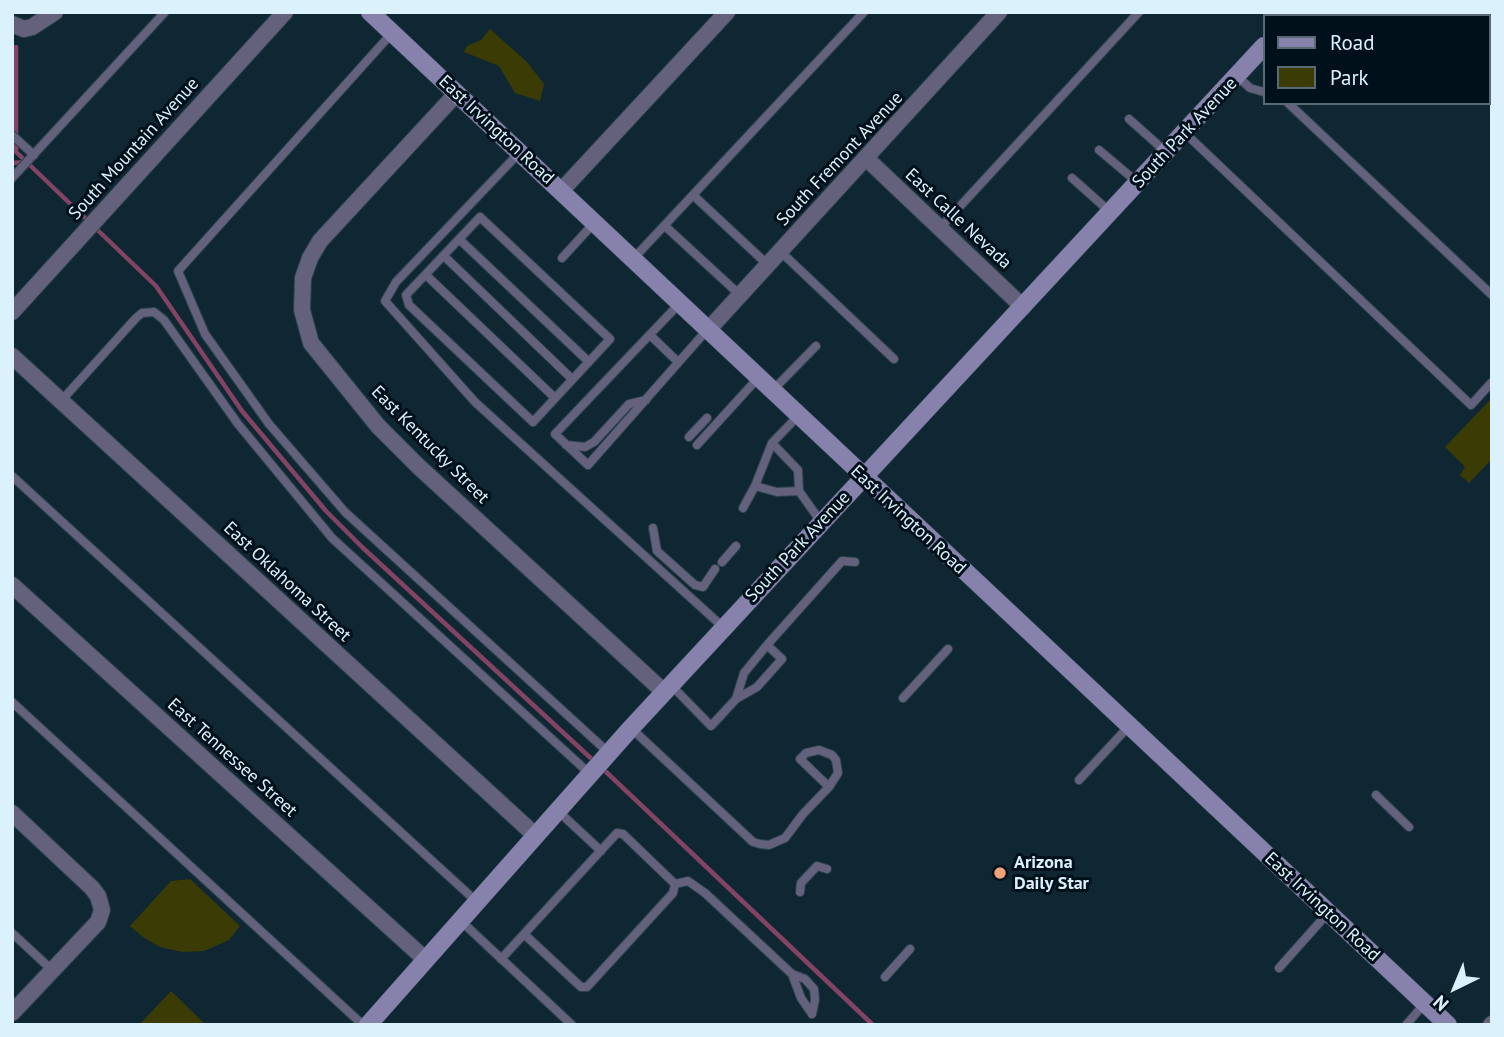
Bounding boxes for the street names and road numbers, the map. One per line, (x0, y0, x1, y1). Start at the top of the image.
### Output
street label: East Irvington Road (434, 71, 558, 189)
street label: South Mountain Avenue (64, 73, 204, 225)
street label: South Park Avenue (1128, 73, 1242, 193)
street label: South Fremont Avenue (772, 87, 908, 231)
street label: East Calle Nevada (900, 164, 1016, 274)
street label: East Kentucky Street (367, 382, 493, 508)
street label: East Irvington Road (846, 461, 970, 579)
street label: South Park Avenue (741, 487, 855, 607)
street label: East Oklahoma Street (219, 517, 355, 647)
street label: East Tennessee Street (163, 694, 301, 822)
street label: East Irvington Road (1260, 848, 1384, 966)

